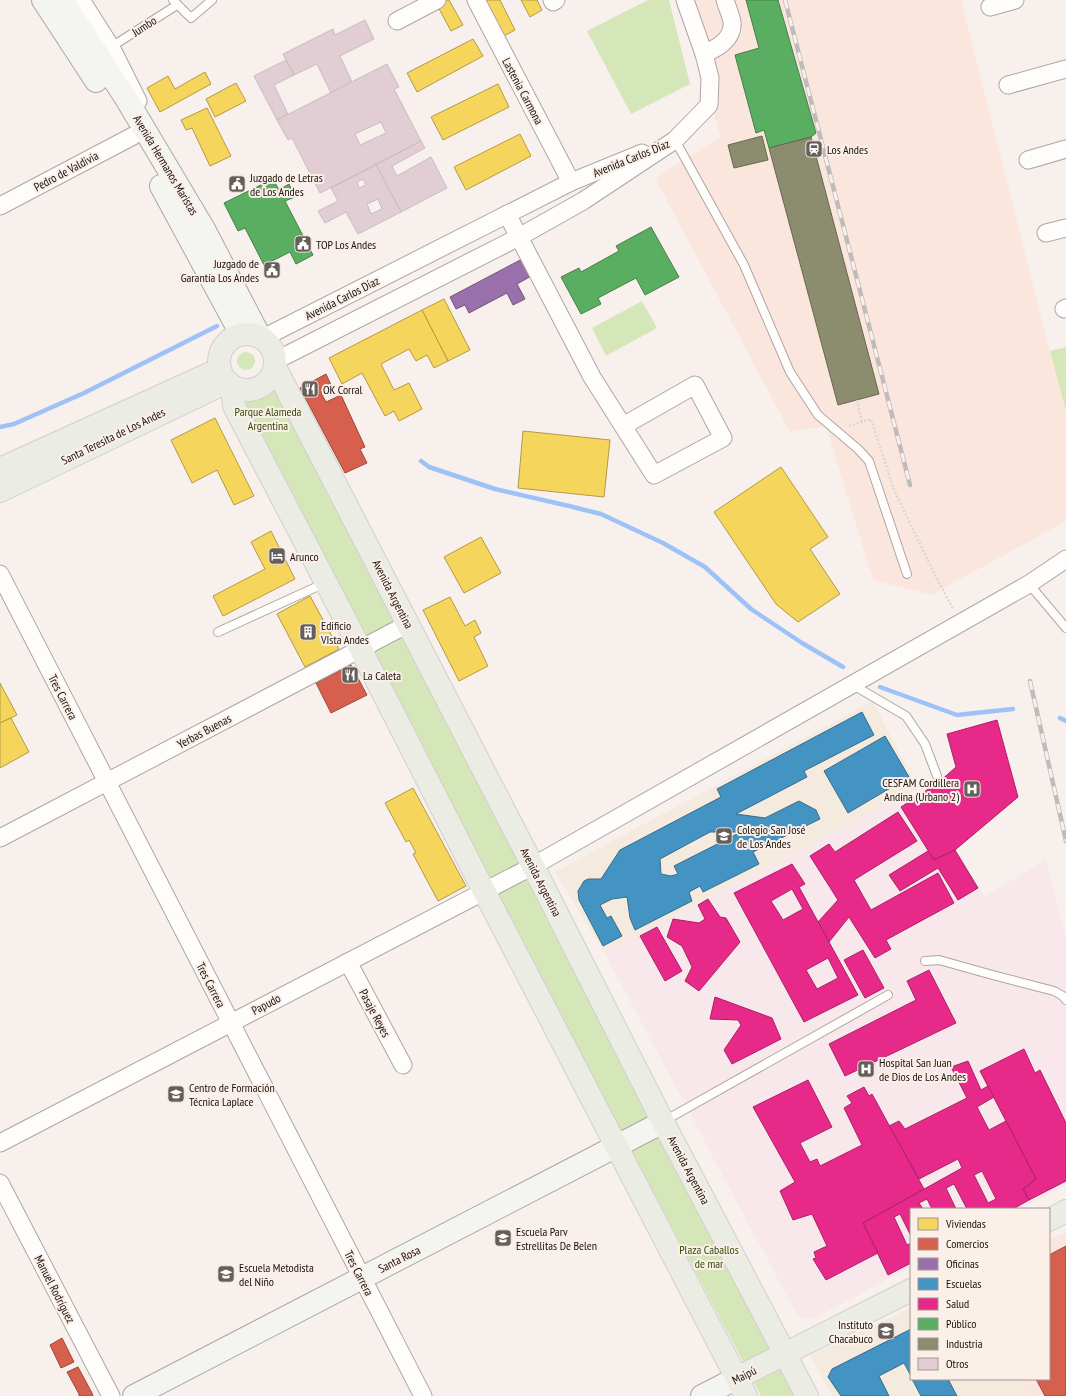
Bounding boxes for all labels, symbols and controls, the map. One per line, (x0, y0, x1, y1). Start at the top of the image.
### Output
street label: Jumbo (128, 13, 159, 40)
street label: Lastenia Carmona (499, 55, 547, 127)
street label: Avenida Hermanos Maristas (130, 112, 202, 218)
street label: Avenida Carlos Díaz (590, 136, 672, 180)
station icon: Los Andes (804, 139, 824, 159)
place label: Los Andes (827, 142, 868, 157)
street label: Pedro de Valdivia (31, 148, 101, 194)
place label: Juzgado de Letras de Los Andes (249, 170, 323, 199)
public building icon: Juzgado de Letras de Los Andes (227, 174, 247, 194)
public building icon: TOP Los Andes (293, 234, 313, 254)
place label: TOP Los Andes (316, 237, 376, 252)
place label: Juzgado de Garantía Los Andes (181, 256, 259, 285)
public building icon: Juzgado de Garantía Los Andes (262, 260, 282, 280)
street label: Avenida Carlos Díaz (302, 273, 382, 323)
restaurant icon: OK Corral (300, 379, 320, 399)
place label: OK Corral (323, 382, 362, 397)
street label: Santa Teresita de Los Andes (59, 404, 167, 468)
park label: Parque Alameda Argentina (235, 404, 302, 433)
hotel icon: Arunco (267, 546, 287, 566)
place label: Arunco (290, 549, 319, 564)
street label: Avenida Argentina (369, 557, 417, 631)
place label: Edificio VIsta Andes (320, 618, 369, 647)
building icon: Edificio VIsta Andes (298, 622, 318, 642)
restaurant icon: La Caleta (340, 665, 360, 685)
place label: La Caleta (363, 668, 401, 683)
street label: Tres Carrera (45, 672, 81, 722)
street label: Yerbas Buenas (174, 710, 234, 752)
place label: CESFAM Cordillera Andina (Urbano 2) (882, 775, 959, 804)
hospital icon: CESFAM Cordillera Andina (Urbano 2) (962, 779, 982, 799)
place label: Colegio San José de Los Andes (737, 822, 805, 851)
school or university icon: Colegio San José de Los Andes (714, 826, 734, 846)
street label: Avenida Argentina (517, 845, 565, 919)
street label: Tres Carrera (193, 960, 229, 1010)
street label: Pasaje Reyes (356, 986, 394, 1040)
street label: Papudo (249, 990, 283, 1018)
place label: Hospital San Juan de Dios de Los Andes (879, 1055, 966, 1084)
hospital icon: Hospital San Juan de Dios de Los Andes (856, 1059, 876, 1079)
place label: Centro de Formación Técnica Laplace (189, 1080, 275, 1109)
school or university icon: Centro de Formación Técnica Laplace (166, 1084, 186, 1104)
street label: Avenida Argentina (665, 1133, 713, 1207)
legend (910, 1208, 1050, 1380)
text: Viviendas (945, 1216, 986, 1231)
place label: Escuela Parv Estrellitas De Belen (516, 1224, 597, 1253)
school or university icon: Escuela Parv Estrellitas De Belen (493, 1228, 513, 1248)
text: Comercios (946, 1236, 989, 1251)
street label: Santa Rosa (375, 1242, 423, 1276)
park label: Plaza Caballos de mar (679, 1242, 739, 1271)
street label: Tres Carrera (341, 1248, 377, 1298)
street label: Manuel Rodríguez (31, 1252, 79, 1326)
text: Oficinas (946, 1256, 979, 1271)
place label: Escuela Metodista del Niño (239, 1260, 314, 1289)
school or university icon: Escuela Metodista del Niño (216, 1264, 236, 1284)
text: Escuelas (946, 1276, 981, 1291)
text: Salud (946, 1296, 969, 1311)
text: Público (946, 1316, 976, 1331)
place label: Instituto Chacabuco (829, 1317, 873, 1346)
school or university icon: Instituto Chacabuco (876, 1321, 896, 1341)
text: Industria (946, 1336, 983, 1351)
text: Otros (946, 1356, 968, 1371)
street label: Maipú (729, 1363, 759, 1387)

